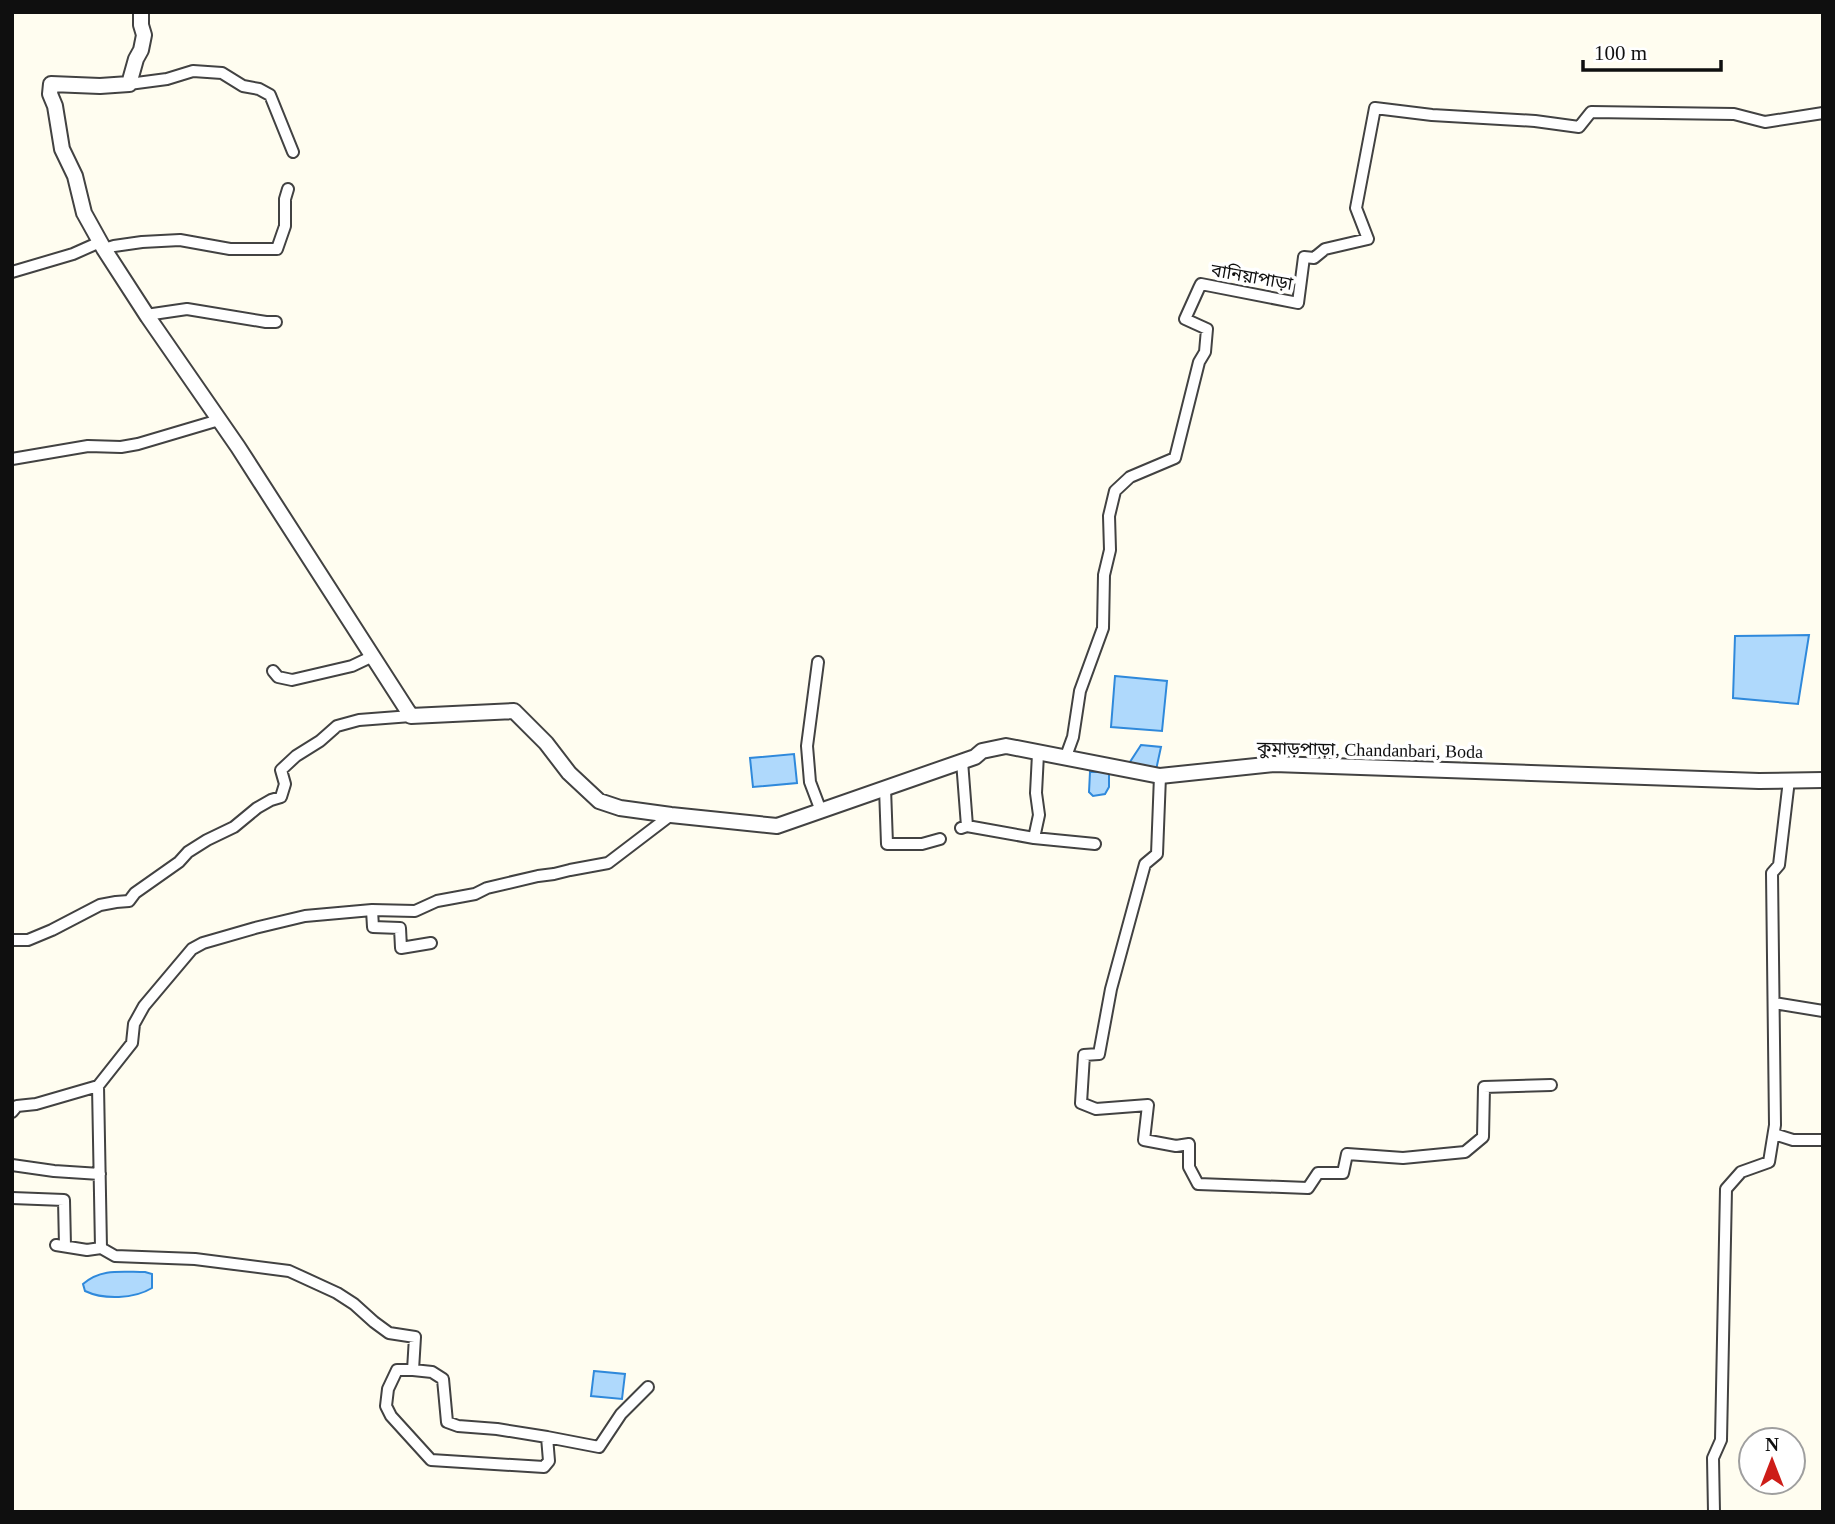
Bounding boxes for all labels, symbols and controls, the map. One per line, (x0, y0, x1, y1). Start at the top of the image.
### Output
scale bar (1583, 28, 1721, 72)
text: 100 m (1594, 41, 1647, 65)
street label: বানিয়াপাড়া (1209, 260, 1295, 294)
street label: কুমাড়পাড়া, Chandanbari, Boda (1256, 738, 1483, 763)
north arrow (1737, 1426, 1807, 1496)
text: N (1765, 1434, 1779, 1455)

